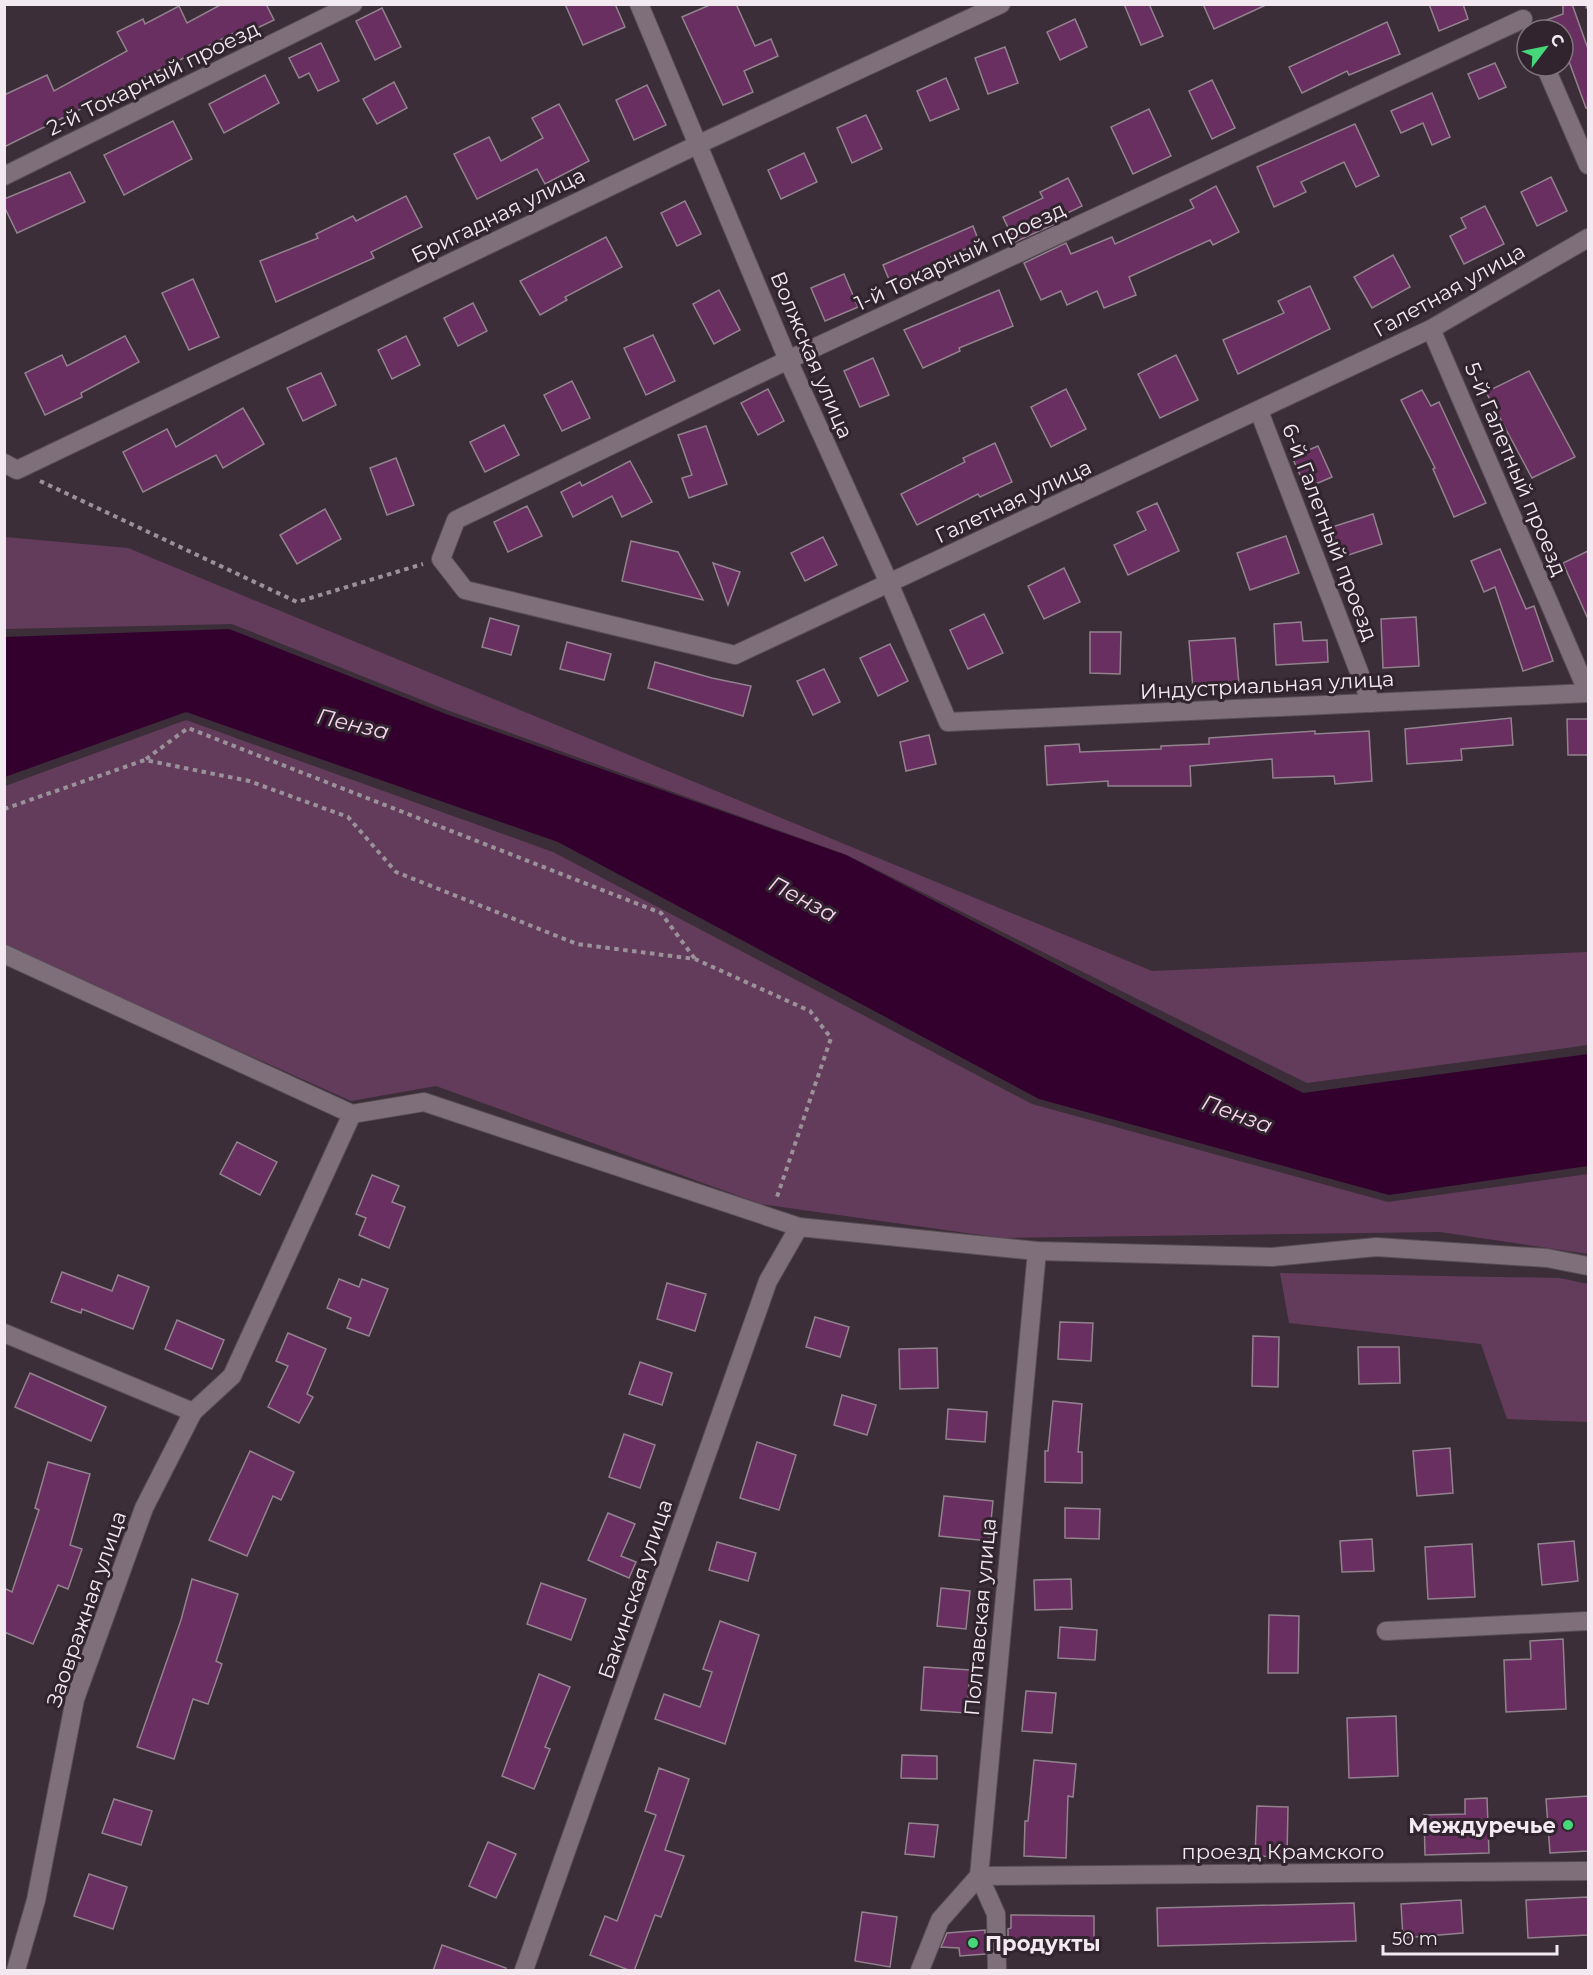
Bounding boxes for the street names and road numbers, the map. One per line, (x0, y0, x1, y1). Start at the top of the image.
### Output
street label: 2-й Токарный проезд (43, 16, 263, 140)
street label: Бригадная улица (407, 162, 589, 268)
street label: 1-й Токарный проезд (851, 196, 1069, 316)
street label: Галетная улица (1369, 238, 1529, 342)
street label: Волжская улица (765, 268, 859, 442)
street label: 5-й Галетный проезд (1460, 358, 1572, 580)
street label: 6-й Галетный проезд (1277, 420, 1383, 644)
street label: Галетная улица (931, 454, 1095, 548)
street label: Индустриальная улица (1139, 666, 1395, 704)
street label: Бакинская улица (593, 1496, 677, 1682)
street label: Заовражная улица (41, 1508, 131, 1710)
street label: Полтавская улица (959, 1517, 1001, 1717)
street label: проезд Крамского (1182, 1839, 1384, 1864)

